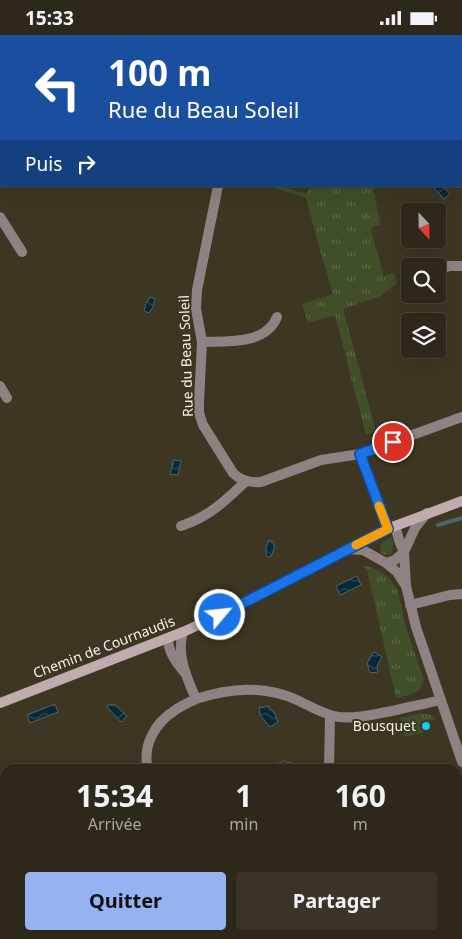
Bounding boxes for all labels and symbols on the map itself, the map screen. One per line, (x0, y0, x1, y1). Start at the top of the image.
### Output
north arrow (401, 203, 446, 247)
street label: Rue du Beau Soleil (174, 295, 197, 417)
pin (372, 421, 414, 463)
position arrow (193, 588, 245, 640)
street label: Chemin de Cournaudis (30, 611, 178, 682)
place label: Bousquet (353, 716, 416, 735)
marker: Bousquet (420, 720, 432, 732)

